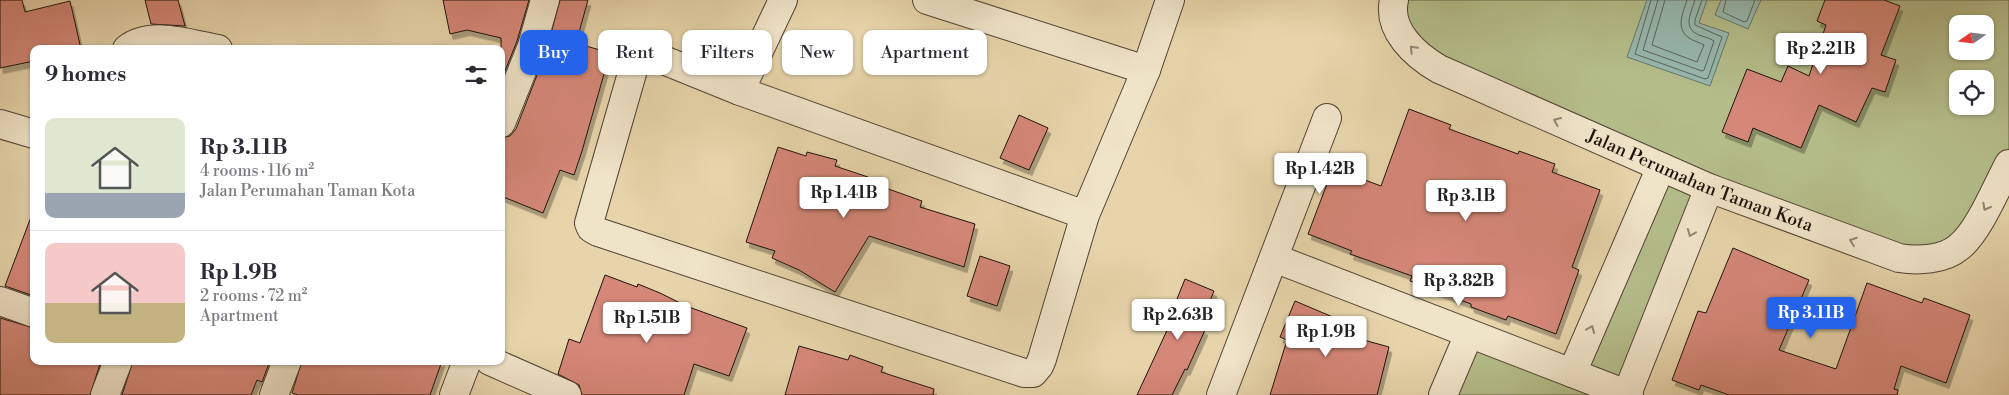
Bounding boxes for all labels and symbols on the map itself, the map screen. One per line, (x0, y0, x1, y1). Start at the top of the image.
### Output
north arrow (1949, 15, 1994, 60)
pin: Rp 2.21B (1769, 32, 1873, 75)
one-way arrow (1409, 45, 1418, 54)
one-way arrow (1553, 116, 1562, 127)
street label: Jalan Perumahan Taman Kota (1582, 124, 1817, 238)
pin: Rp 1.42B (1268, 152, 1372, 195)
pin: Rp 1.41B (792, 176, 896, 219)
pin: Rp 3.1B (1420, 180, 1512, 222)
one-way arrow (1982, 202, 1992, 211)
one-way arrow (1687, 228, 1697, 237)
one-way arrow (1850, 237, 1858, 247)
pin: Rp 3.82B (1407, 264, 1511, 307)
pin: Rp 3.11B (1759, 296, 1863, 339)
pin: Rp 2.63B (1126, 298, 1230, 341)
pin: Rp 1.51B (595, 302, 699, 344)
pin: Rp 1.9B (1280, 316, 1372, 358)
one-way arrow (1585, 325, 1596, 334)

